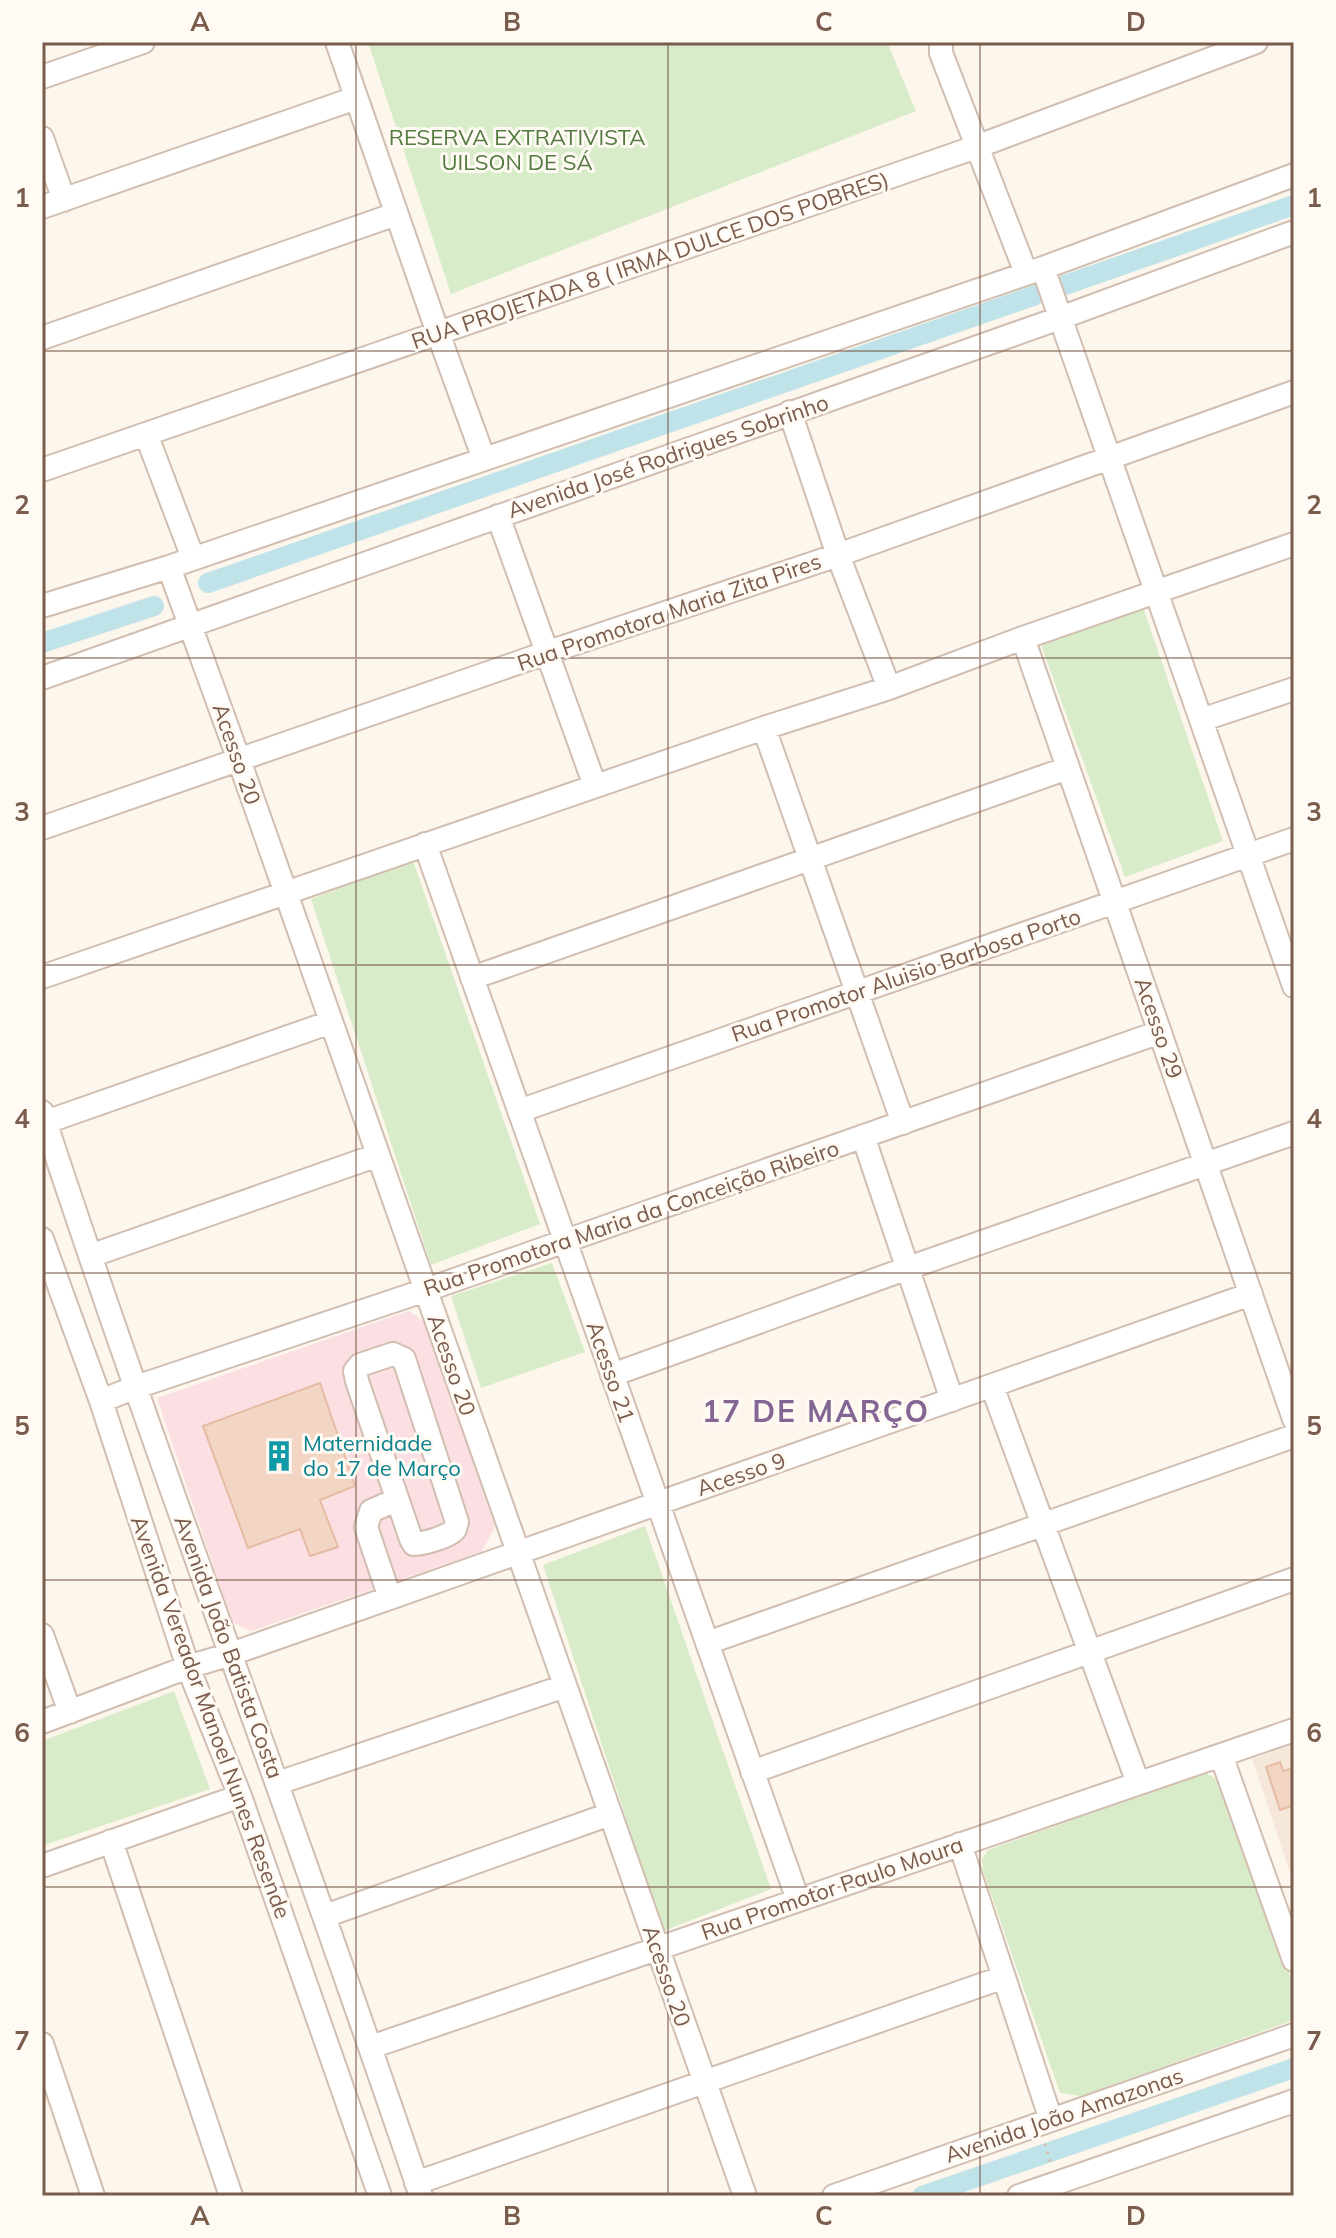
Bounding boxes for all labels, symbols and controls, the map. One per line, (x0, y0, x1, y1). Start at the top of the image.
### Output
text: A (190, 5, 210, 38)
text: B (503, 5, 521, 38)
text: C (815, 5, 833, 38)
text: D (1126, 5, 1146, 38)
park label: RESERVA EXTRATIVISTA UILSON DE SÁ (389, 123, 645, 176)
street label: RUA PROJETADA 8 ( IRMA DULCE DOS POBRES) (408, 165, 892, 355)
text: 1 (14, 181, 30, 214)
text: 1 (1306, 181, 1322, 214)
street label: Avenida José Rodrigues Sobrinho (504, 388, 832, 524)
text: 2 (14, 488, 30, 521)
text: 2 (1306, 488, 1322, 521)
street label: Rua Promotora Maria Zita Pires (513, 547, 825, 677)
street label: Acesso 20 (207, 700, 267, 808)
text: 3 (14, 795, 30, 828)
text: 3 (1306, 795, 1322, 828)
street label: Rua Promotor Aluisio Barbosa Porto (728, 902, 1084, 1048)
street label: Acesso 29 (1129, 974, 1189, 1082)
text: 4 (14, 1102, 30, 1135)
text: 4 (1306, 1102, 1322, 1135)
street label: Rua Promotora Maria da Conceição Ribeiro (419, 1134, 843, 1302)
street label: Acesso 20 (422, 1311, 482, 1419)
street label: Acesso 21 (581, 1318, 641, 1426)
district label: 17 DE MARÇO (702, 1392, 930, 1430)
text: 5 (14, 1409, 30, 1442)
text: 5 (1306, 1409, 1322, 1442)
place label: Maternidade do 17 de Março (303, 1429, 461, 1482)
building icon: Maternidade do 17 de Março (262, 1439, 296, 1473)
street label: Acesso 9 (693, 1446, 789, 1502)
street label: Avenida Vereador Manoel Nunes Resende (125, 1512, 297, 1922)
street label: Avenida João Batista Costa (168, 1512, 290, 1782)
text: 6 (14, 1716, 30, 1749)
text: 6 (1306, 1716, 1322, 1749)
street label: Rua Promotor Paulo Moura (697, 1830, 967, 1946)
street label: Acesso 20 (637, 1922, 697, 2030)
text: 7 (14, 2024, 30, 2057)
text: 7 (1306, 2024, 1322, 2057)
street label: Avenida João Amazonas (941, 2061, 1187, 2169)
text: A (190, 2199, 210, 2232)
text: B (503, 2199, 521, 2232)
text: C (815, 2199, 833, 2232)
text: D (1126, 2199, 1146, 2232)

